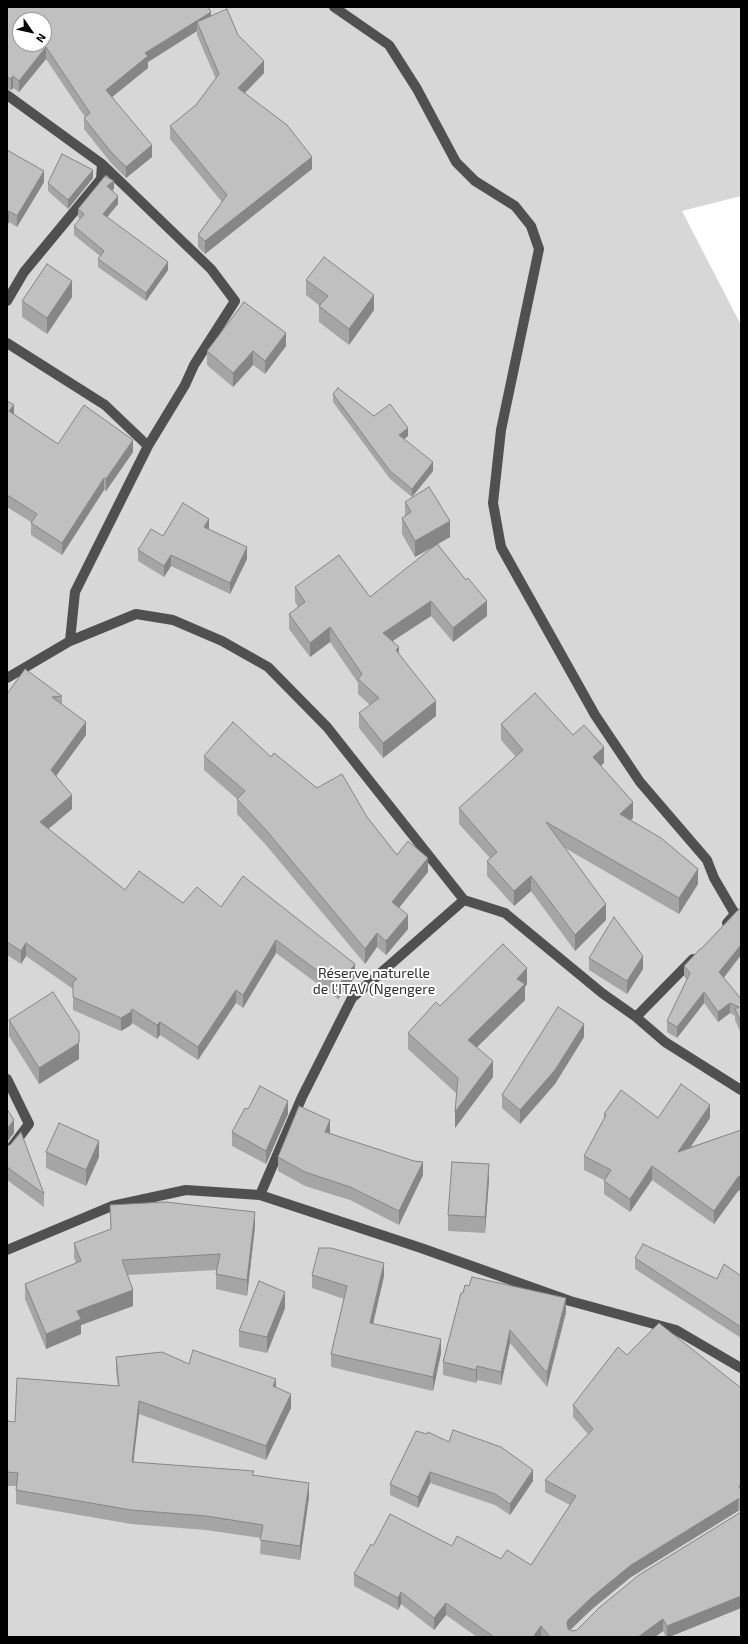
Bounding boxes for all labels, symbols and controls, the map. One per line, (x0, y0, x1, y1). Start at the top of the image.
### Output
north arrow (12, 12, 52, 52)
text: N (34, 31, 49, 45)
park label: Réserve naturelle de l'ITAV (Ngengere (313, 965, 435, 998)

